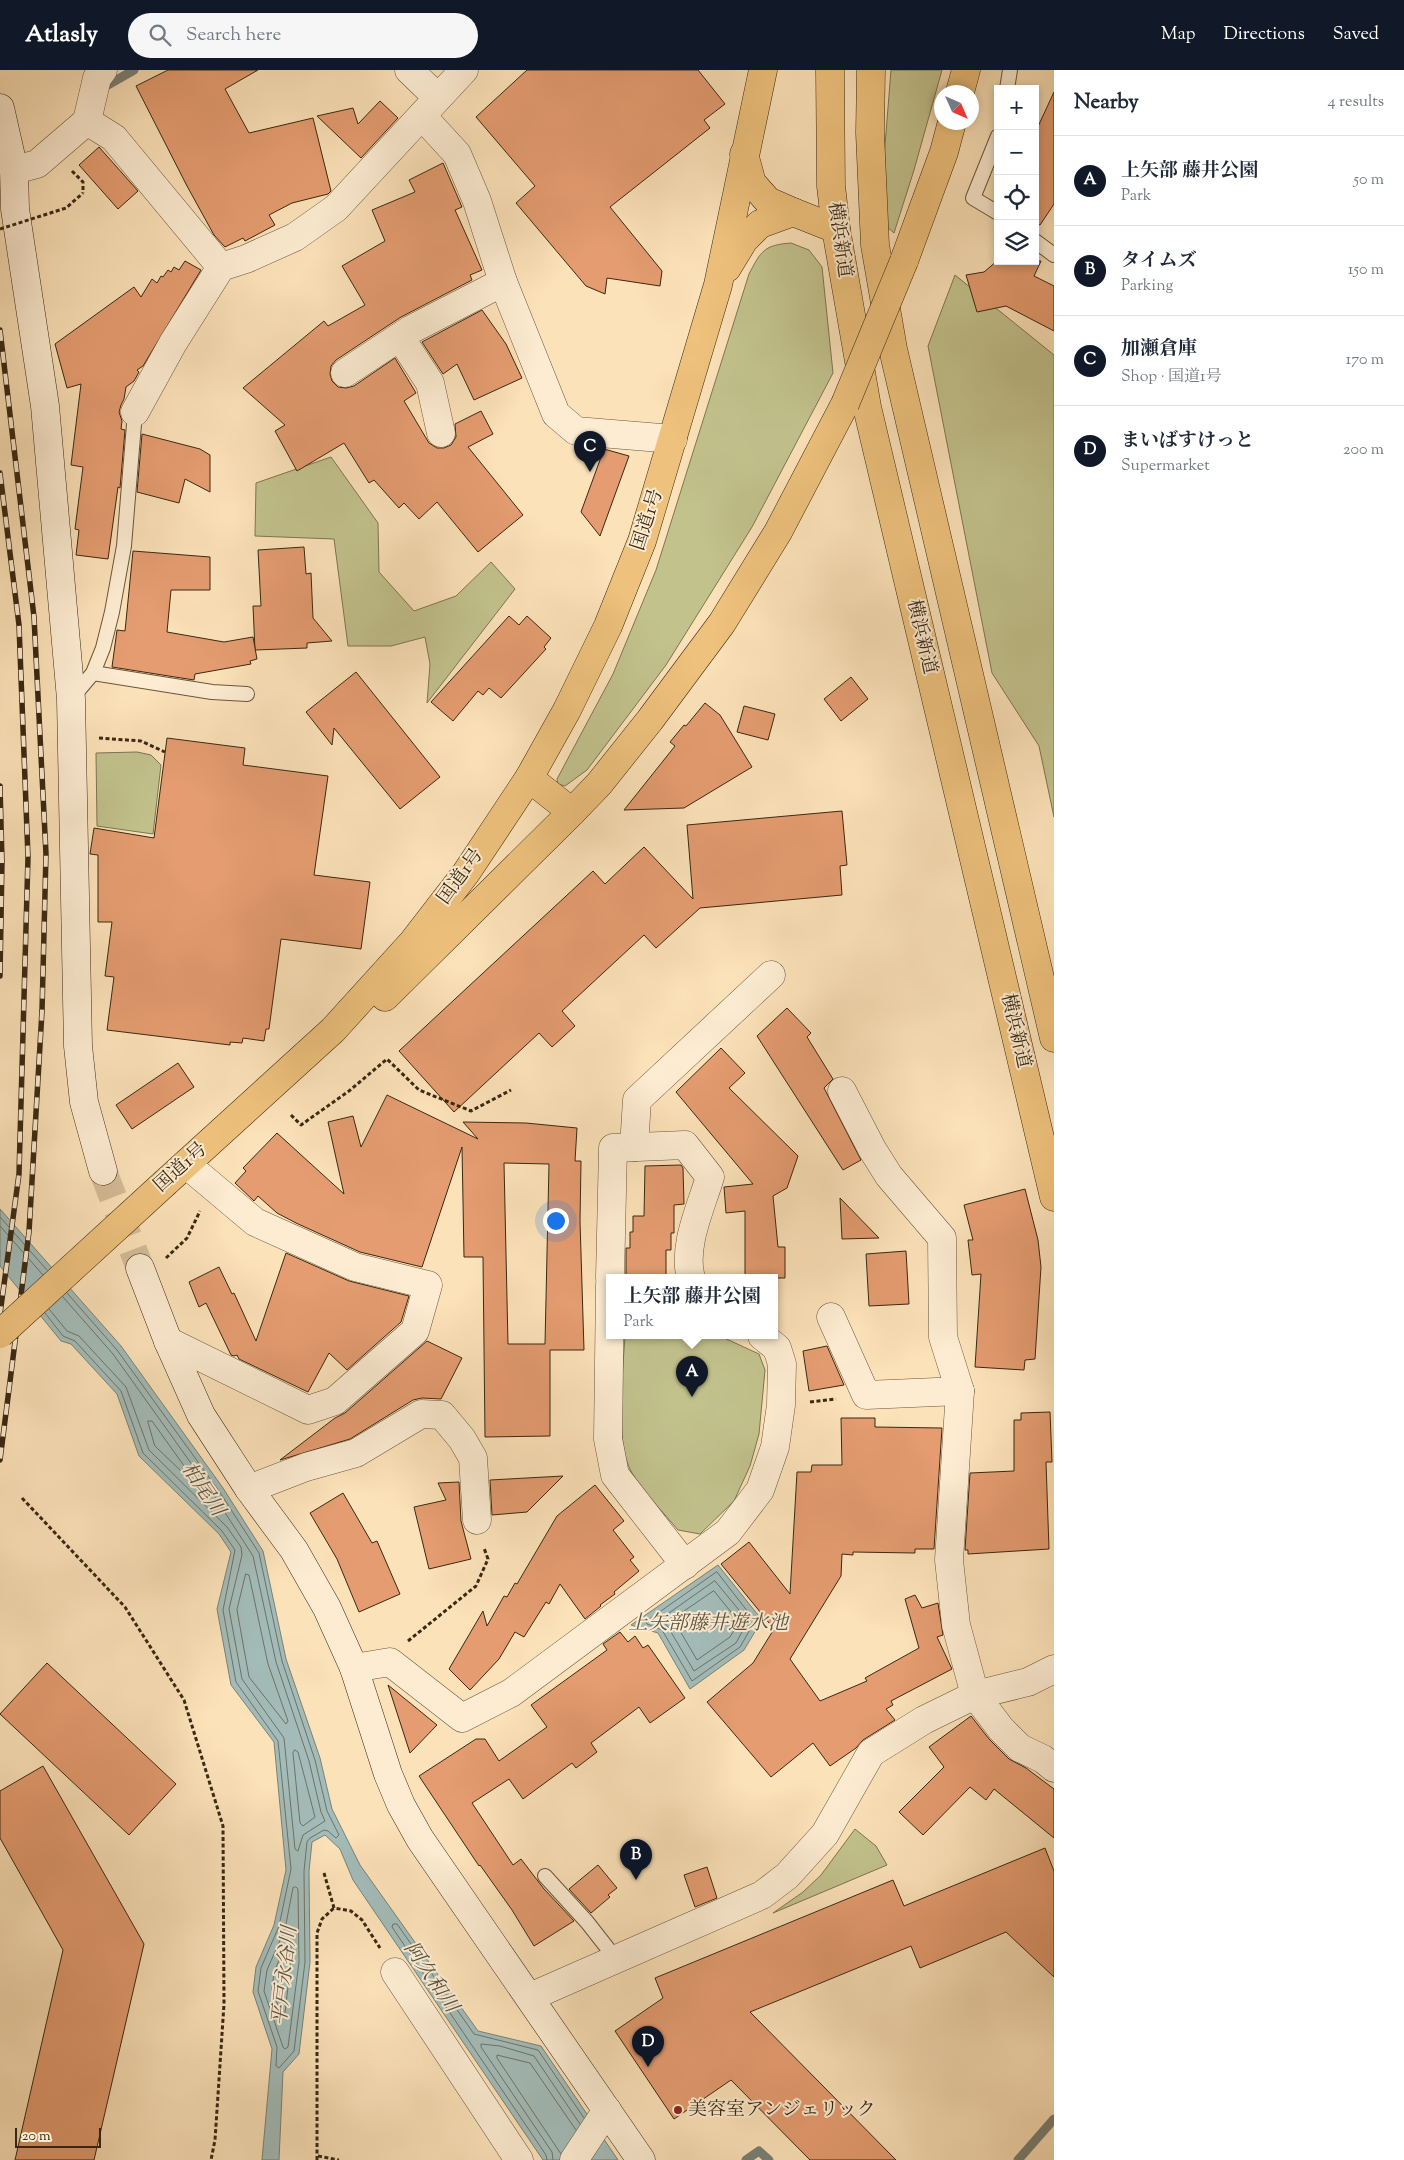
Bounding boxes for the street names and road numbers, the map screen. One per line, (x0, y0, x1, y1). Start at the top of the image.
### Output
street label: 横浜新道 (820, 200, 858, 280)
street label: 国道1号 (625, 486, 671, 554)
street label: 横浜新道 (899, 597, 943, 677)
street label: 国道1号 (431, 843, 491, 911)
street label: 横浜新道 (993, 991, 1037, 1071)
street label: 国道1号 (148, 1137, 214, 1199)

